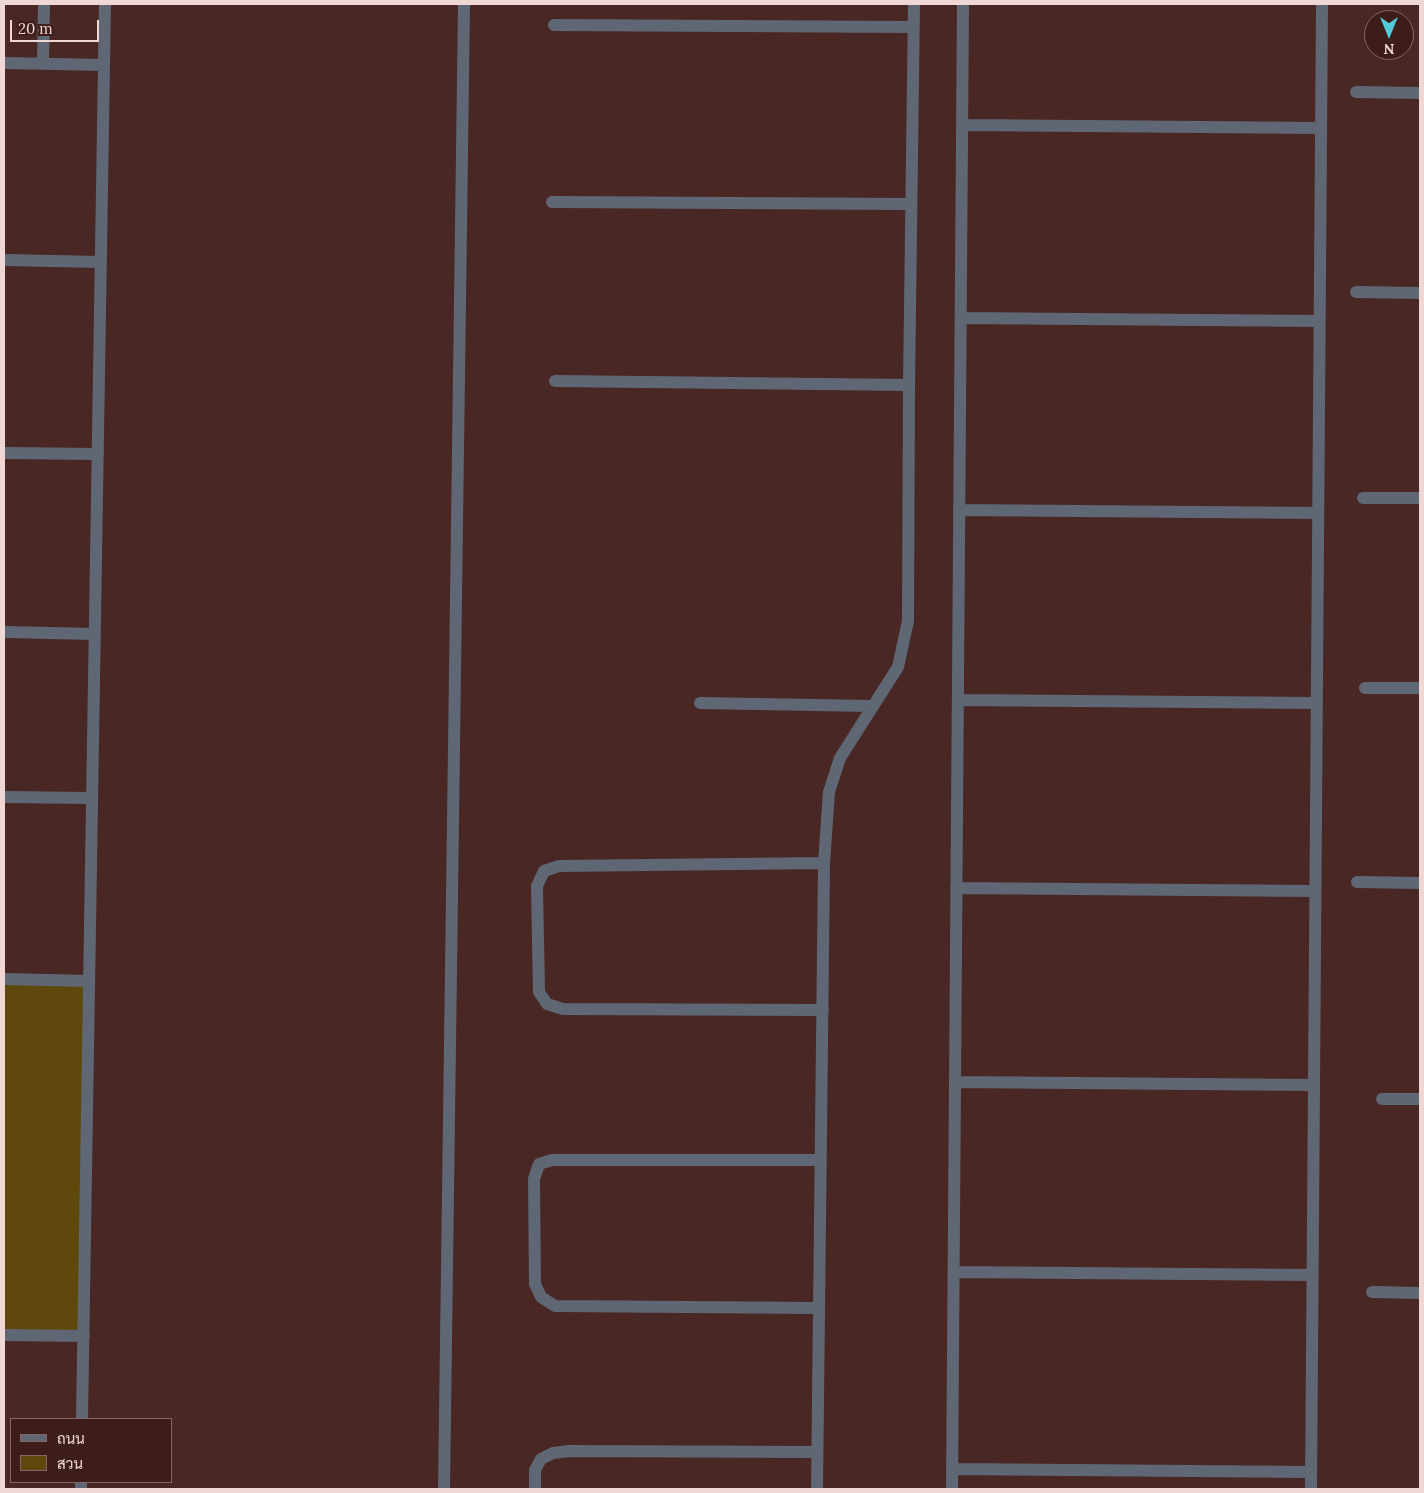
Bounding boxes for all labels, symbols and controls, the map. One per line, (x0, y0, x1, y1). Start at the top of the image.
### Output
scale bar (12, 10, 101, 42)
north arrow (1364, 10, 1414, 60)
text: 20 m (18, 19, 53, 38)
text: N (1384, 40, 1394, 58)
legend (10, 1418, 172, 1483)
text: ถนน (57, 1429, 85, 1448)
text: สวน (57, 1454, 83, 1473)

